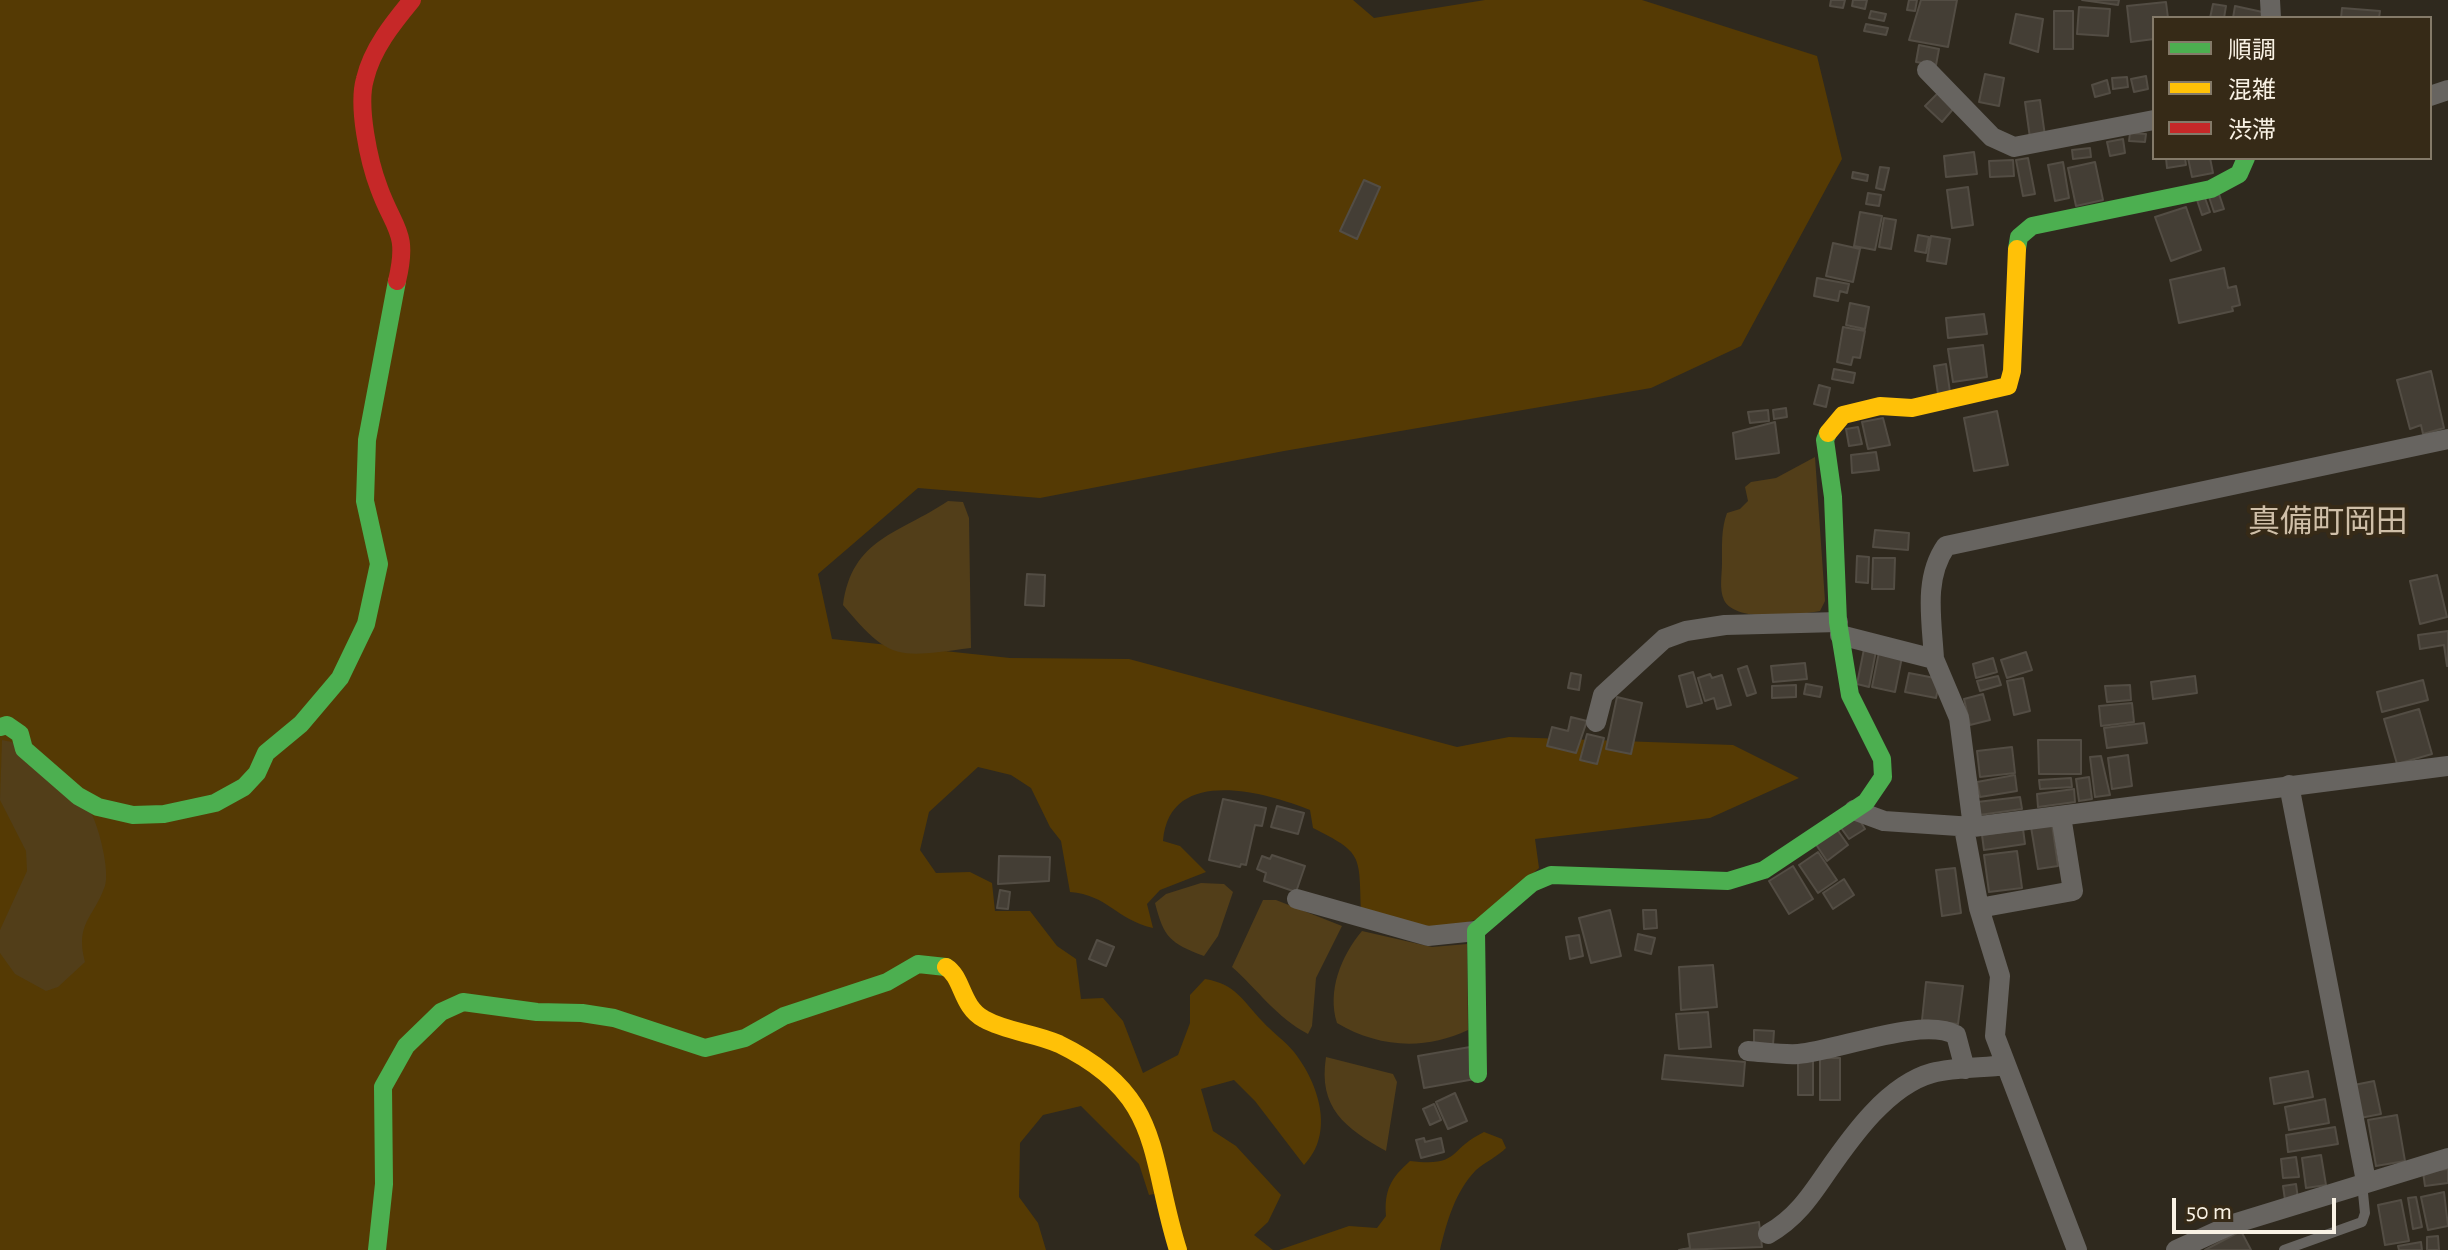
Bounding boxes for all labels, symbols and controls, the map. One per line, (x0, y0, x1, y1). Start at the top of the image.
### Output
legend (2152, 16, 2432, 160)
text: 順調 (2228, 39, 2276, 63)
text: 混雑 (2228, 79, 2276, 103)
text: 渋滞 (2228, 119, 2276, 143)
district label: 真備町岡田 (2248, 503, 2408, 541)
scale bar (2176, 1182, 2340, 1232)
text: 50 m (2186, 1200, 2232, 1224)

